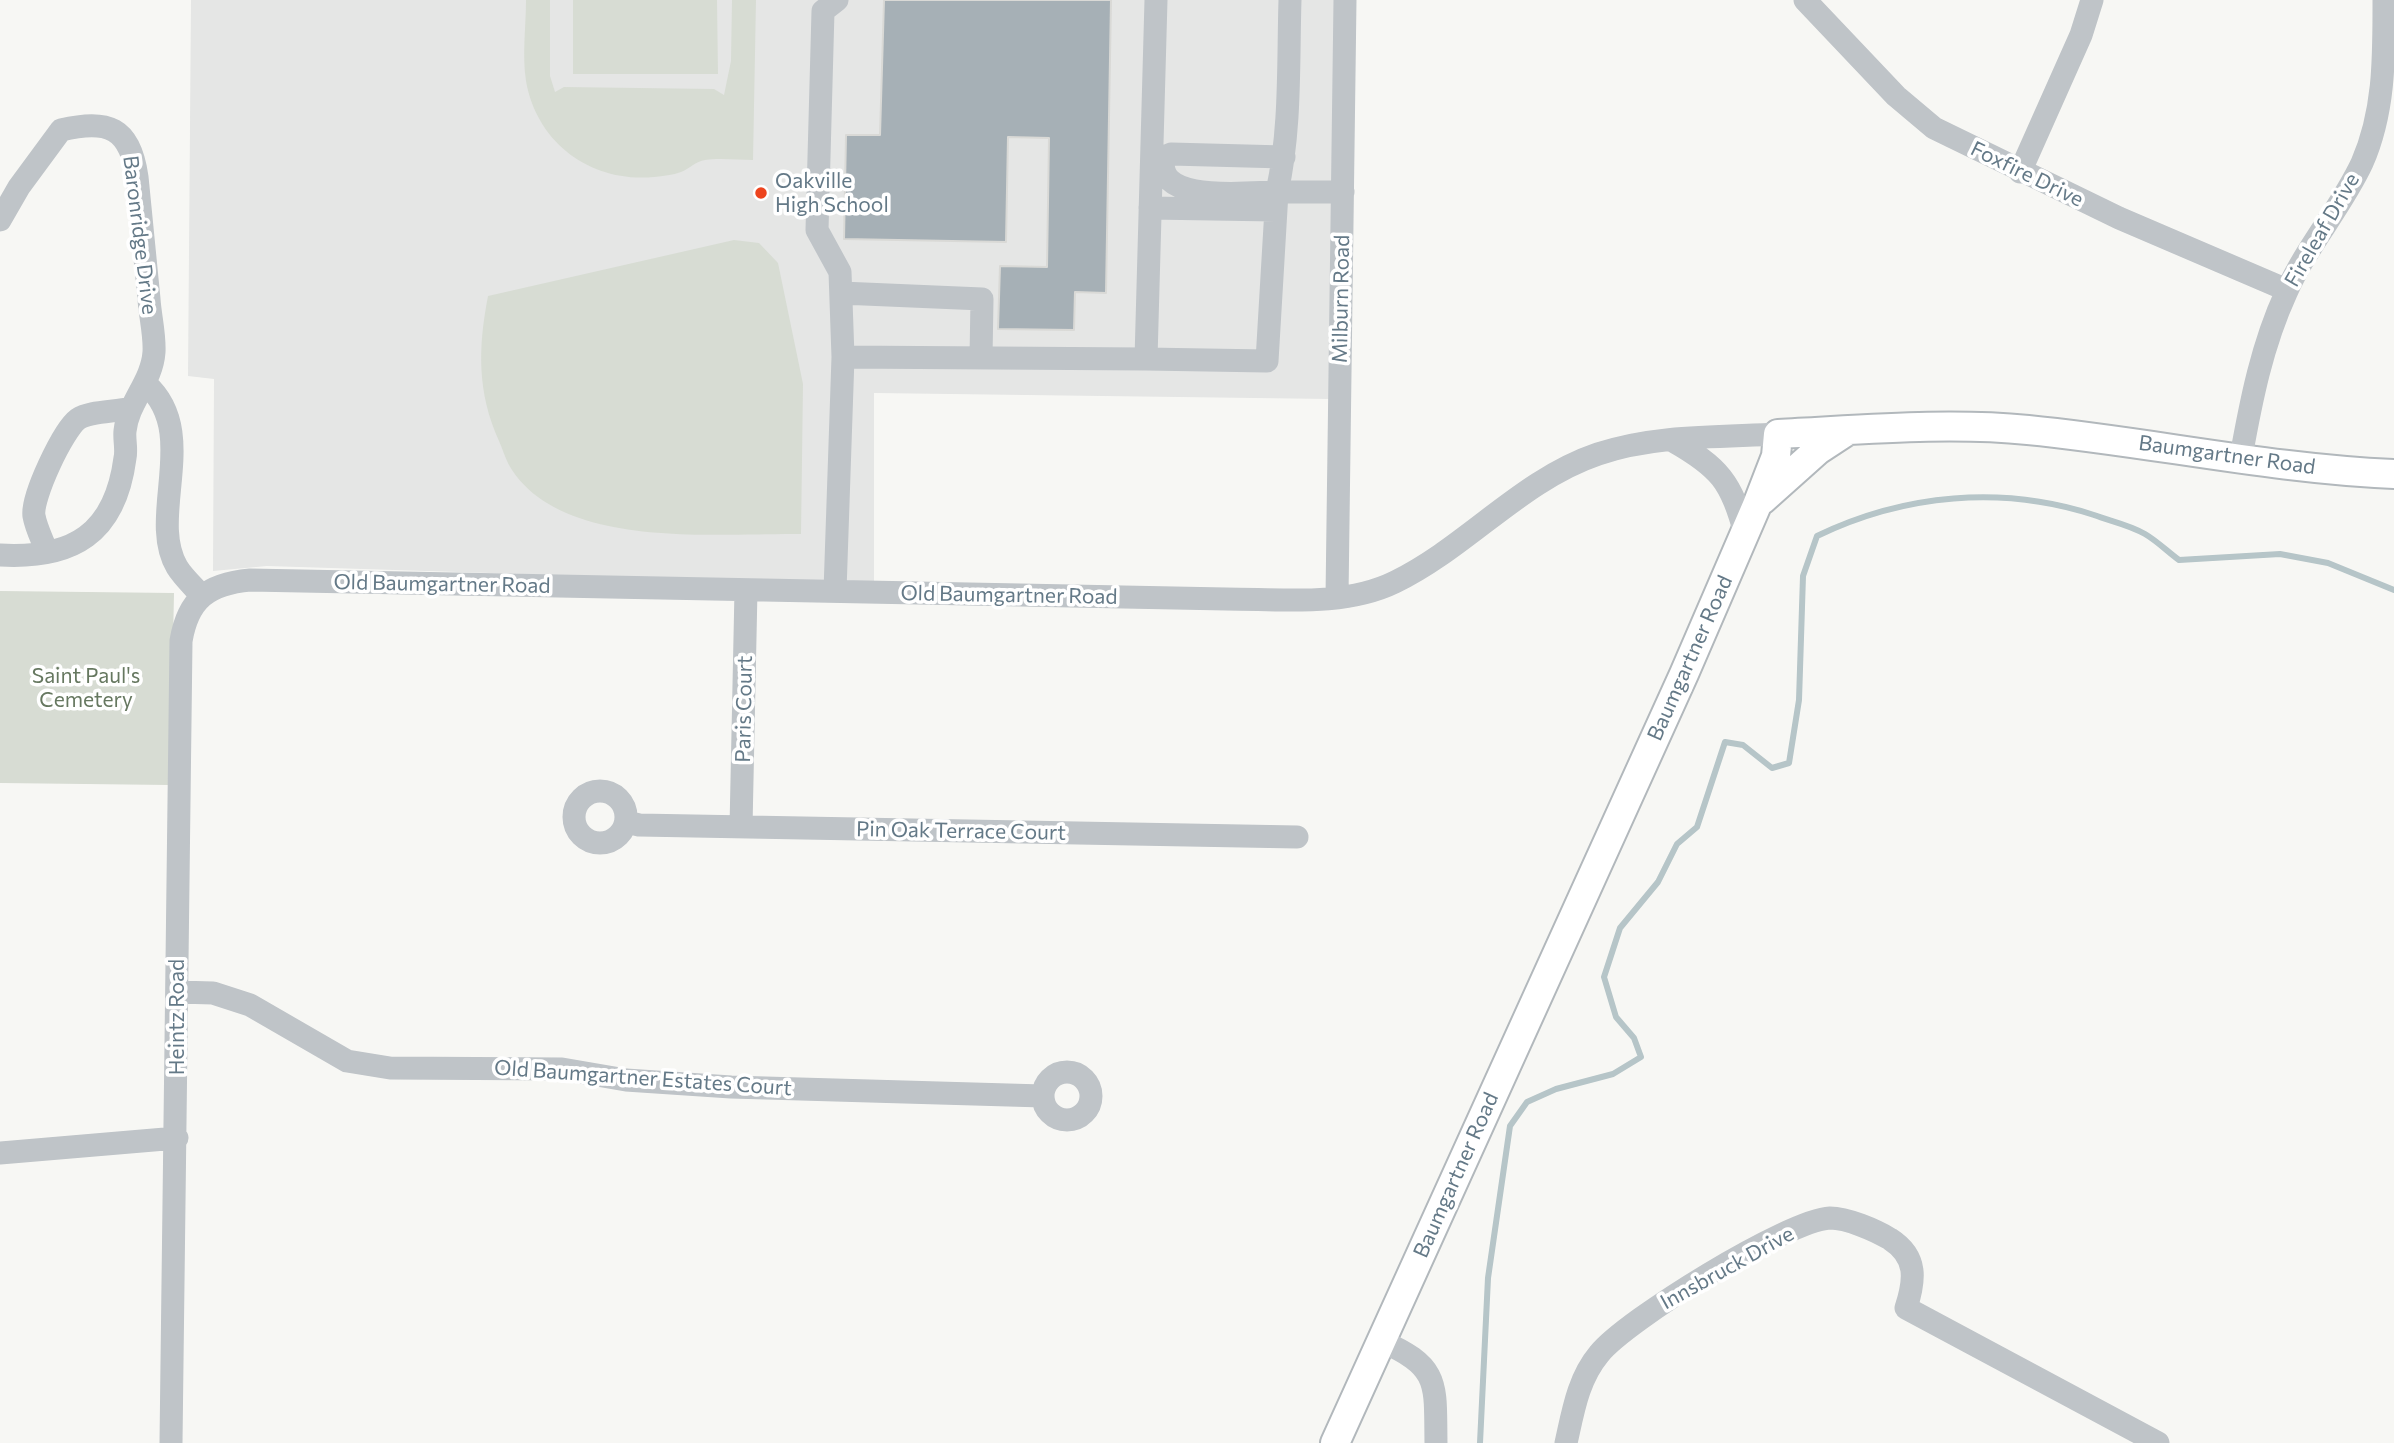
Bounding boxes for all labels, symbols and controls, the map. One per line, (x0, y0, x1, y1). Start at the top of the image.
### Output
street label: Foxfire Drive (1966, 136, 2088, 212)
street label: Baronridge Drive (118, 154, 162, 316)
place label: Oakville High School (775, 168, 889, 218)
street label: Fireleaf Drive (2279, 169, 2365, 291)
marker: Oakville High School (753, 185, 769, 201)
street label: Milburn Road (1327, 235, 1355, 363)
street label: Baumgartner Road (2137, 430, 2317, 480)
street label: Old Baumgartner Road (333, 570, 551, 598)
street label: Baumgartner Road (1642, 571, 1738, 745)
street label: Old Baumgartner Road (900, 581, 1118, 609)
street label: Paris Court (730, 655, 758, 763)
park label: Saint Paul's Cemetery (32, 663, 140, 713)
street label: Pin Oak Terrace Court (856, 817, 1066, 845)
street label: Heintz Road (164, 959, 190, 1075)
street label: Old Baumgartner Estates Court (493, 1055, 793, 1101)
street label: Baumgartner Road (1408, 1088, 1504, 1262)
street label: Innsbruck Drive (1656, 1221, 1798, 1315)

